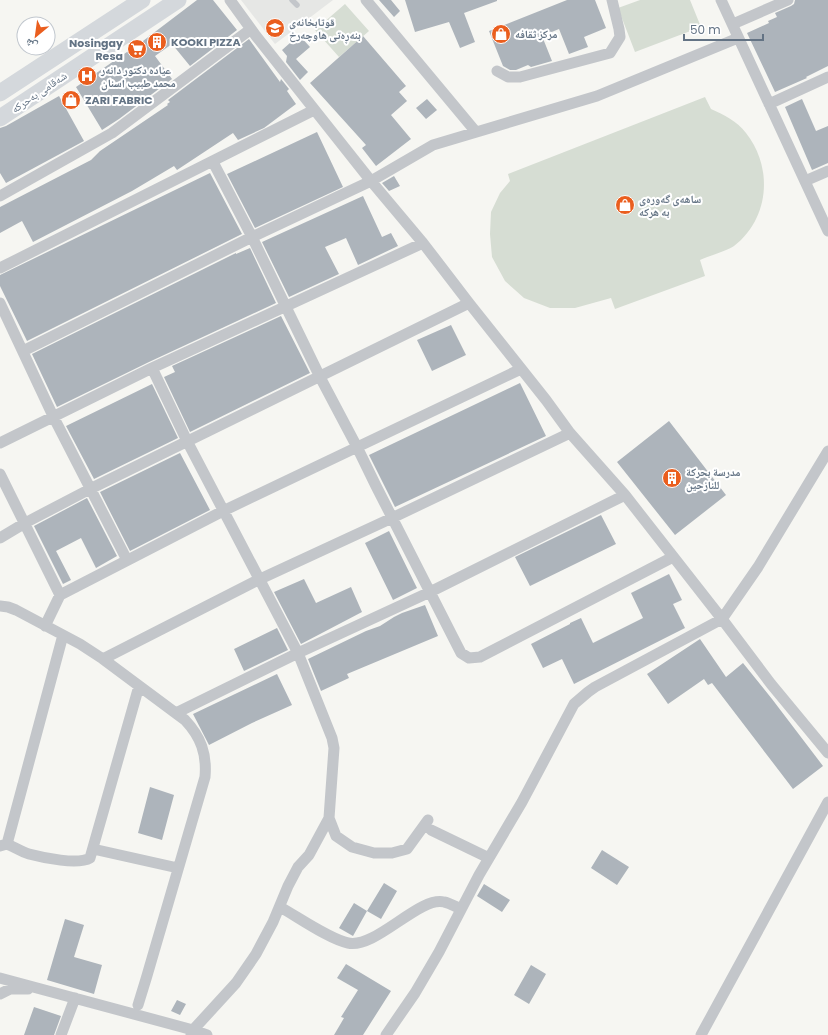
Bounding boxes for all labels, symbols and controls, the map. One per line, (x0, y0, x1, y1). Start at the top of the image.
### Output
place label: قوتابخانەی بنەڕەتی هاوچەرخ (289, 14, 361, 44)
north arrow (16, 16, 56, 56)
scale bar (684, 16, 763, 42)
school or university icon: قوتابخانەی بنەڕەتی هاوچەرخ (264, 17, 286, 39)
text: 50 m (690, 21, 721, 38)
shop icon: مرکز ثقافە (490, 23, 512, 45)
place label: مرکز ثقافە (515, 26, 557, 42)
building icon: KOOKI PIZZA (146, 31, 168, 53)
place label: KOOKI PIZZA (171, 34, 241, 50)
text: ش (22, 35, 40, 55)
place label: Nosingay Resa (69, 35, 123, 64)
supermarket icon: Nosingay Resa (126, 38, 148, 60)
place label: عياده دكتور دانەر محمد طبيب اسنان (100, 62, 176, 91)
hospital icon: عياده دكتور دانەر محمد طبيب اسنان (76, 65, 98, 87)
street label: شەقامی بەحرکە (8, 67, 70, 117)
shop icon: ZARI FABRIC (60, 89, 82, 111)
place label: ZARI FABRIC (85, 92, 153, 108)
place label: ساهه‌ی گه‌وره‌ی به هركه‌ (639, 191, 702, 220)
shop icon: ساهه‌ی گه‌وره‌ی به هركه‌ (614, 194, 636, 216)
place label: مدرسة بحركة للنازحين (686, 464, 740, 493)
building icon: مدرسة بحركة للنازحين (661, 467, 683, 489)

